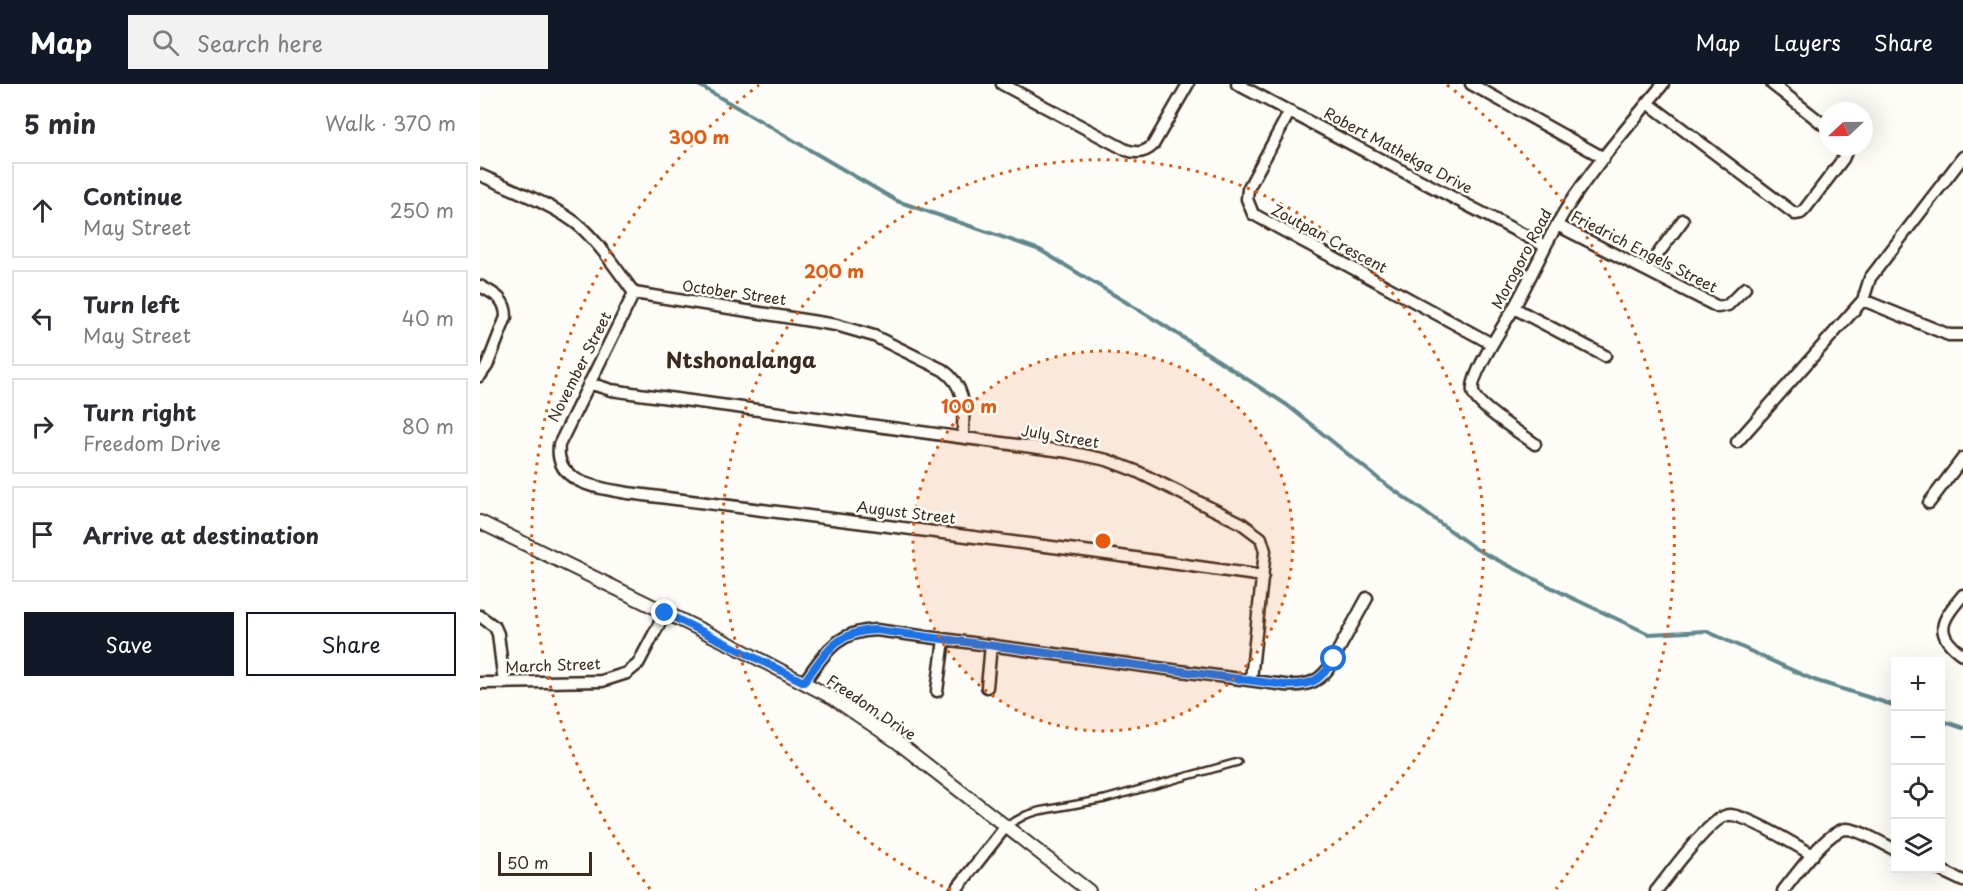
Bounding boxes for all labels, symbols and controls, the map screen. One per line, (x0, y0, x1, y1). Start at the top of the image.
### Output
search box (128, 15, 548, 69)
text: Map (30, 21, 92, 64)
icon: search (149, 26, 182, 59)
text: Search here (197, 26, 323, 59)
text: Map (1696, 26, 1740, 58)
text: Layers (1773, 26, 1841, 58)
text: Share (1874, 26, 1933, 58)
street label: Robert Mathekga Drive (1320, 101, 1477, 199)
north arrow (1819, 102, 1873, 156)
text: 5 min (24, 104, 96, 143)
text: Walk · 370 m (325, 108, 456, 138)
text: 300 m (669, 123, 729, 150)
text: Continue (83, 179, 182, 212)
icon: ahead (26, 194, 59, 227)
text: 250 m (390, 195, 454, 225)
street label: Zoutpan Crescent (1268, 197, 1392, 278)
street label: Morogoro Road (1485, 204, 1557, 313)
street label: Friedrich Engels Street (1567, 204, 1722, 298)
text: May Street (83, 212, 191, 242)
text: 200 m (804, 257, 864, 284)
street label: October Street (681, 273, 788, 310)
text: Turn left (83, 287, 180, 320)
icon: left (26, 302, 59, 335)
text: 40 m (402, 303, 454, 333)
street label: November Street (541, 307, 616, 426)
text: May Street (83, 320, 191, 350)
district label: Ntshonalanga (666, 343, 816, 375)
text: 100 m (941, 392, 997, 419)
text: Turn right (83, 395, 196, 428)
icon: right (26, 410, 59, 443)
text: 80 m (402, 411, 454, 441)
street label: July Street (1020, 418, 1101, 453)
text: Freedom Drive (83, 428, 221, 458)
street label: August Street (855, 494, 957, 529)
icon: arrive (26, 518, 59, 551)
text: Arrive at destination (83, 518, 319, 551)
centre of rings (1093, 531, 1113, 551)
route end (651, 599, 677, 625)
button: Save (24, 612, 234, 676)
button: Share (246, 612, 456, 676)
route start (1320, 645, 1346, 671)
street label: March Street (505, 651, 601, 678)
map controls (1891, 657, 1945, 873)
button: + (1891, 657, 1945, 711)
street label: Freedom Drive (823, 668, 921, 745)
button: − (1891, 711, 1945, 765)
button: locate (1891, 765, 1945, 819)
button: layers (1891, 819, 1945, 873)
scale bar (498, 849, 592, 876)
text: 50 m (507, 850, 548, 874)

